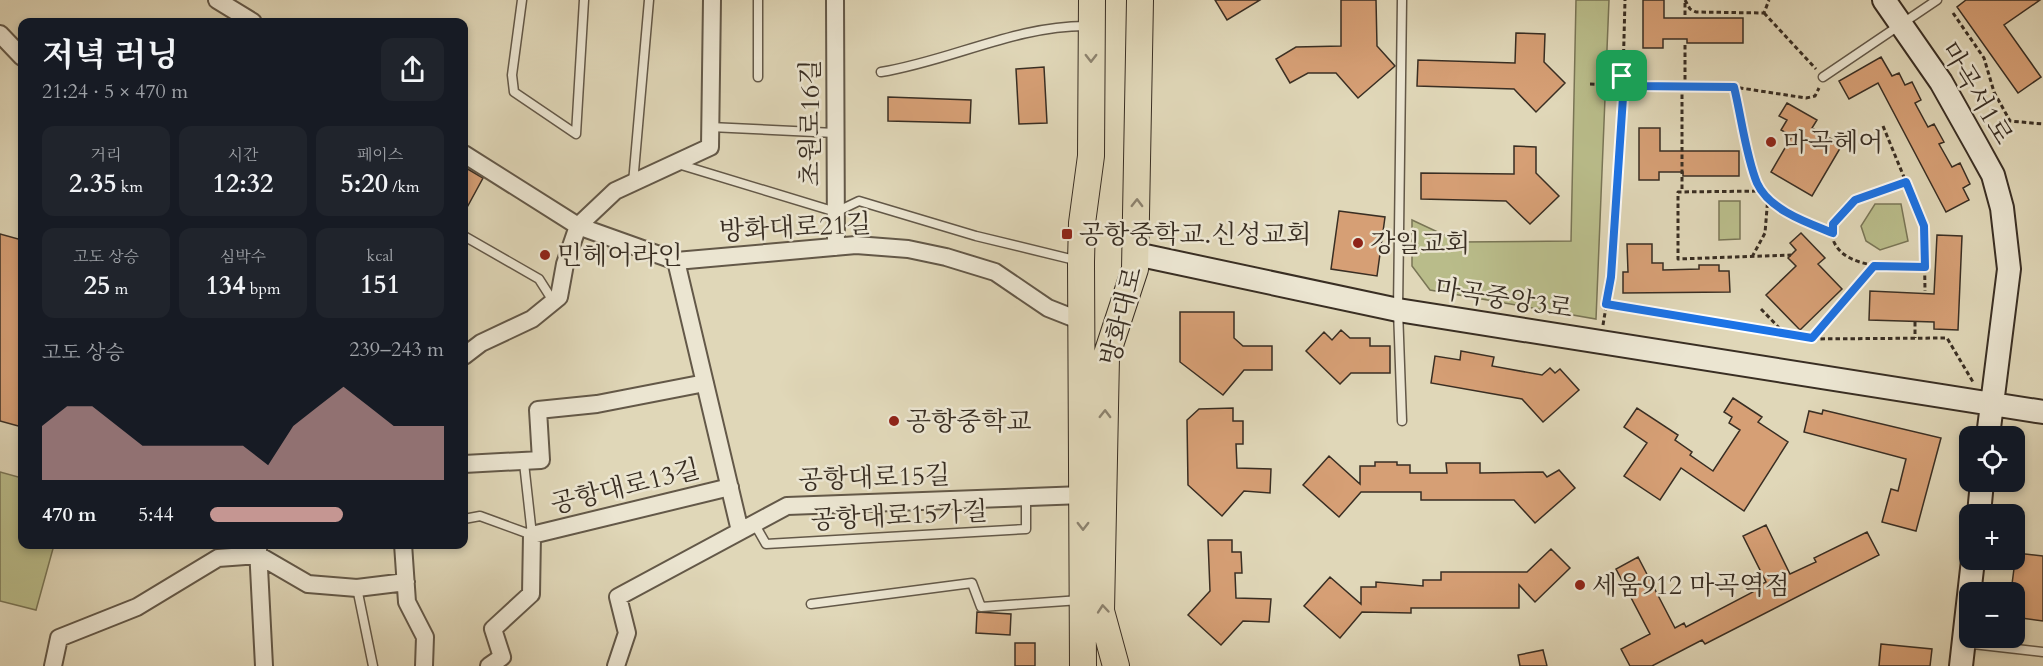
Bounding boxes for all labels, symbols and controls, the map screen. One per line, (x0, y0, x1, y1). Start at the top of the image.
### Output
text: 저녁 러닝 (42, 33, 178, 78)
street label: 마곡서1로 (1932, 35, 2021, 151)
button: share (381, 38, 444, 101)
pin (1596, 50, 1647, 101)
one-way arrow (1085, 54, 1097, 63)
street label: 초원로16길 (793, 59, 828, 187)
icon: arrive (1605, 59, 1638, 92)
text: 21:24 · 5 × 470 m (42, 78, 188, 105)
place label: 마곡헤어 (1783, 125, 1883, 160)
marker: 마곡헤어 (1764, 135, 1778, 149)
text: 거리 (91, 144, 121, 166)
text: 시간 (228, 144, 258, 166)
text: 페이스 (357, 144, 403, 166)
text: 2.35 (69, 166, 117, 201)
text: 12:32 (213, 166, 273, 201)
text: 5:20 (340, 166, 388, 201)
text: km (117, 176, 143, 198)
text: /km (388, 176, 420, 198)
one-way arrow (1130, 199, 1143, 208)
street label: 방화대로21길 (718, 206, 872, 249)
place label: 공항중학교.신성교회 (1079, 217, 1312, 252)
place label: 강일교회 (1370, 226, 1470, 261)
marker: 공항중학교.신성교회 (1060, 227, 1074, 241)
marker: 강일교회 (1351, 236, 1365, 250)
place label: 민헤어라인 (557, 238, 683, 273)
text: kcal (367, 245, 393, 267)
text: 고도 상승 (73, 246, 139, 268)
text: 심박수 (220, 246, 266, 268)
marker: 민헤어라인 (538, 248, 552, 262)
street label: 방화대로 (1092, 263, 1151, 369)
text: 151 (360, 267, 400, 302)
text: 25 (84, 268, 110, 303)
text: 134 (206, 268, 246, 303)
street label: 마곡중앙3로 (1433, 270, 1575, 327)
text: m (110, 278, 128, 300)
text: bpm (246, 278, 280, 300)
text: 239–243 m (349, 336, 444, 363)
text: 고도 상승 (42, 339, 125, 366)
place label: 공항중학교 (906, 404, 1032, 439)
one-way arrow (1099, 410, 1111, 419)
marker: 공항중학교 (887, 414, 901, 428)
map controls (1959, 426, 2025, 648)
button: locate (1959, 426, 2025, 492)
street label: 공항대로13길 (547, 451, 703, 522)
street label: 공항대로15길 (797, 457, 951, 498)
street label: 공항대로15가길 (810, 493, 988, 538)
text: 470 m (42, 501, 97, 528)
text: 5:44 (138, 501, 174, 528)
button: + (1959, 504, 2025, 570)
one-way arrow (1077, 521, 1089, 530)
place label: 세움912 마곡역점 (1592, 568, 1790, 603)
marker: 세움912 마곡역점 (1573, 578, 1587, 592)
button: − (1959, 582, 2025, 648)
one-way arrow (1096, 605, 1109, 614)

